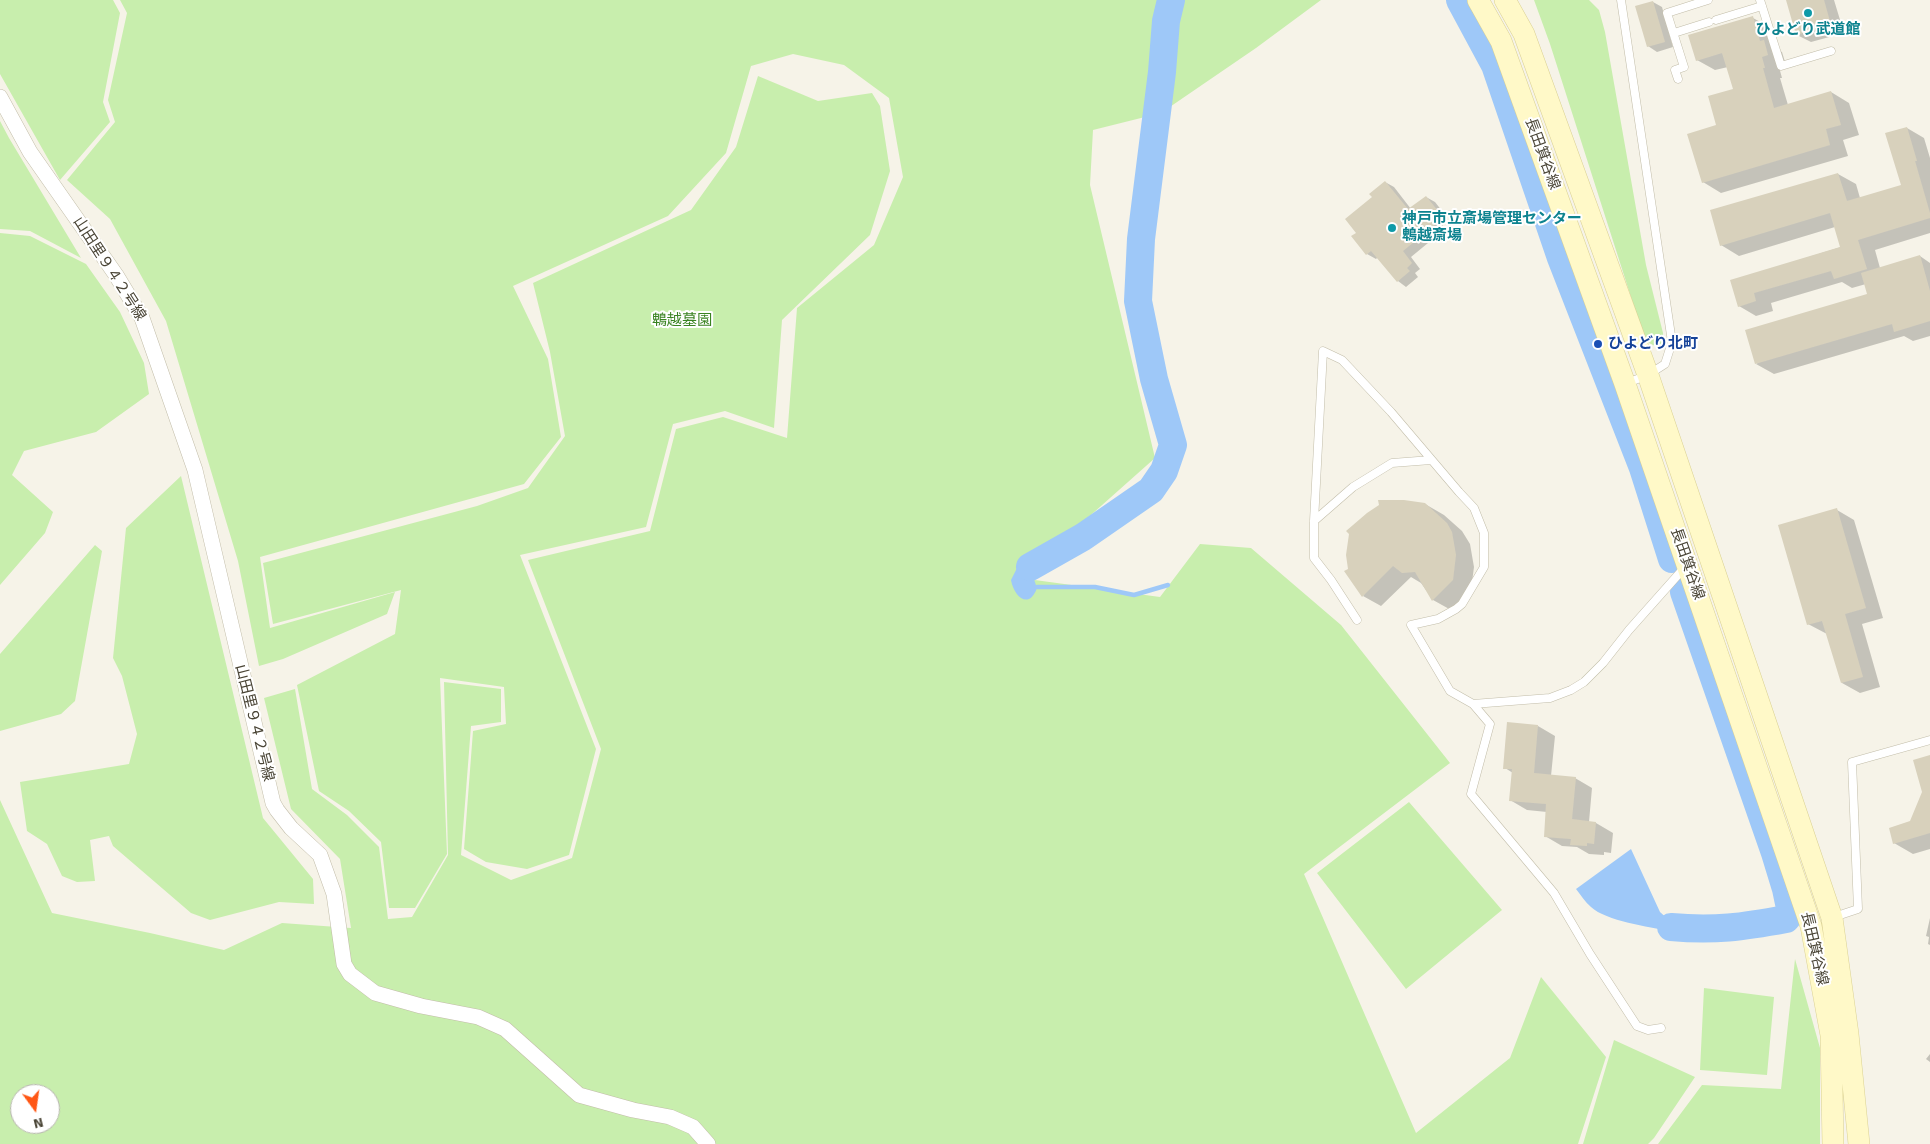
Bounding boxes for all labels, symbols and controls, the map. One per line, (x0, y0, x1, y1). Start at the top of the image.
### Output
marker: ひよどり武道館 (1802, 7, 1814, 19)
place label: ひよどり武道館 (1756, 21, 1860, 39)
street label: 長田箕谷線 (1521, 116, 1563, 192)
place label: 神戸市立斎場管理センター 鵯越斎場 (1402, 210, 1582, 245)
street label: 山田里９４２号線 (69, 214, 149, 324)
marker: 神戸市立斎場管理センター 鵯越斎場 (1386, 222, 1398, 234)
park label: 鵯越墓園 (652, 312, 712, 330)
place label: ひよどり北町 (1608, 335, 1698, 353)
marker: ひよどり北町 (1592, 338, 1604, 350)
street label: 長田箕谷線 (1666, 526, 1708, 602)
street label: 山田里９４２号線 (231, 663, 277, 783)
street label: 長田箕谷線 (1797, 910, 1831, 988)
north arrow (10, 1084, 60, 1134)
text: N (32, 1114, 45, 1132)

